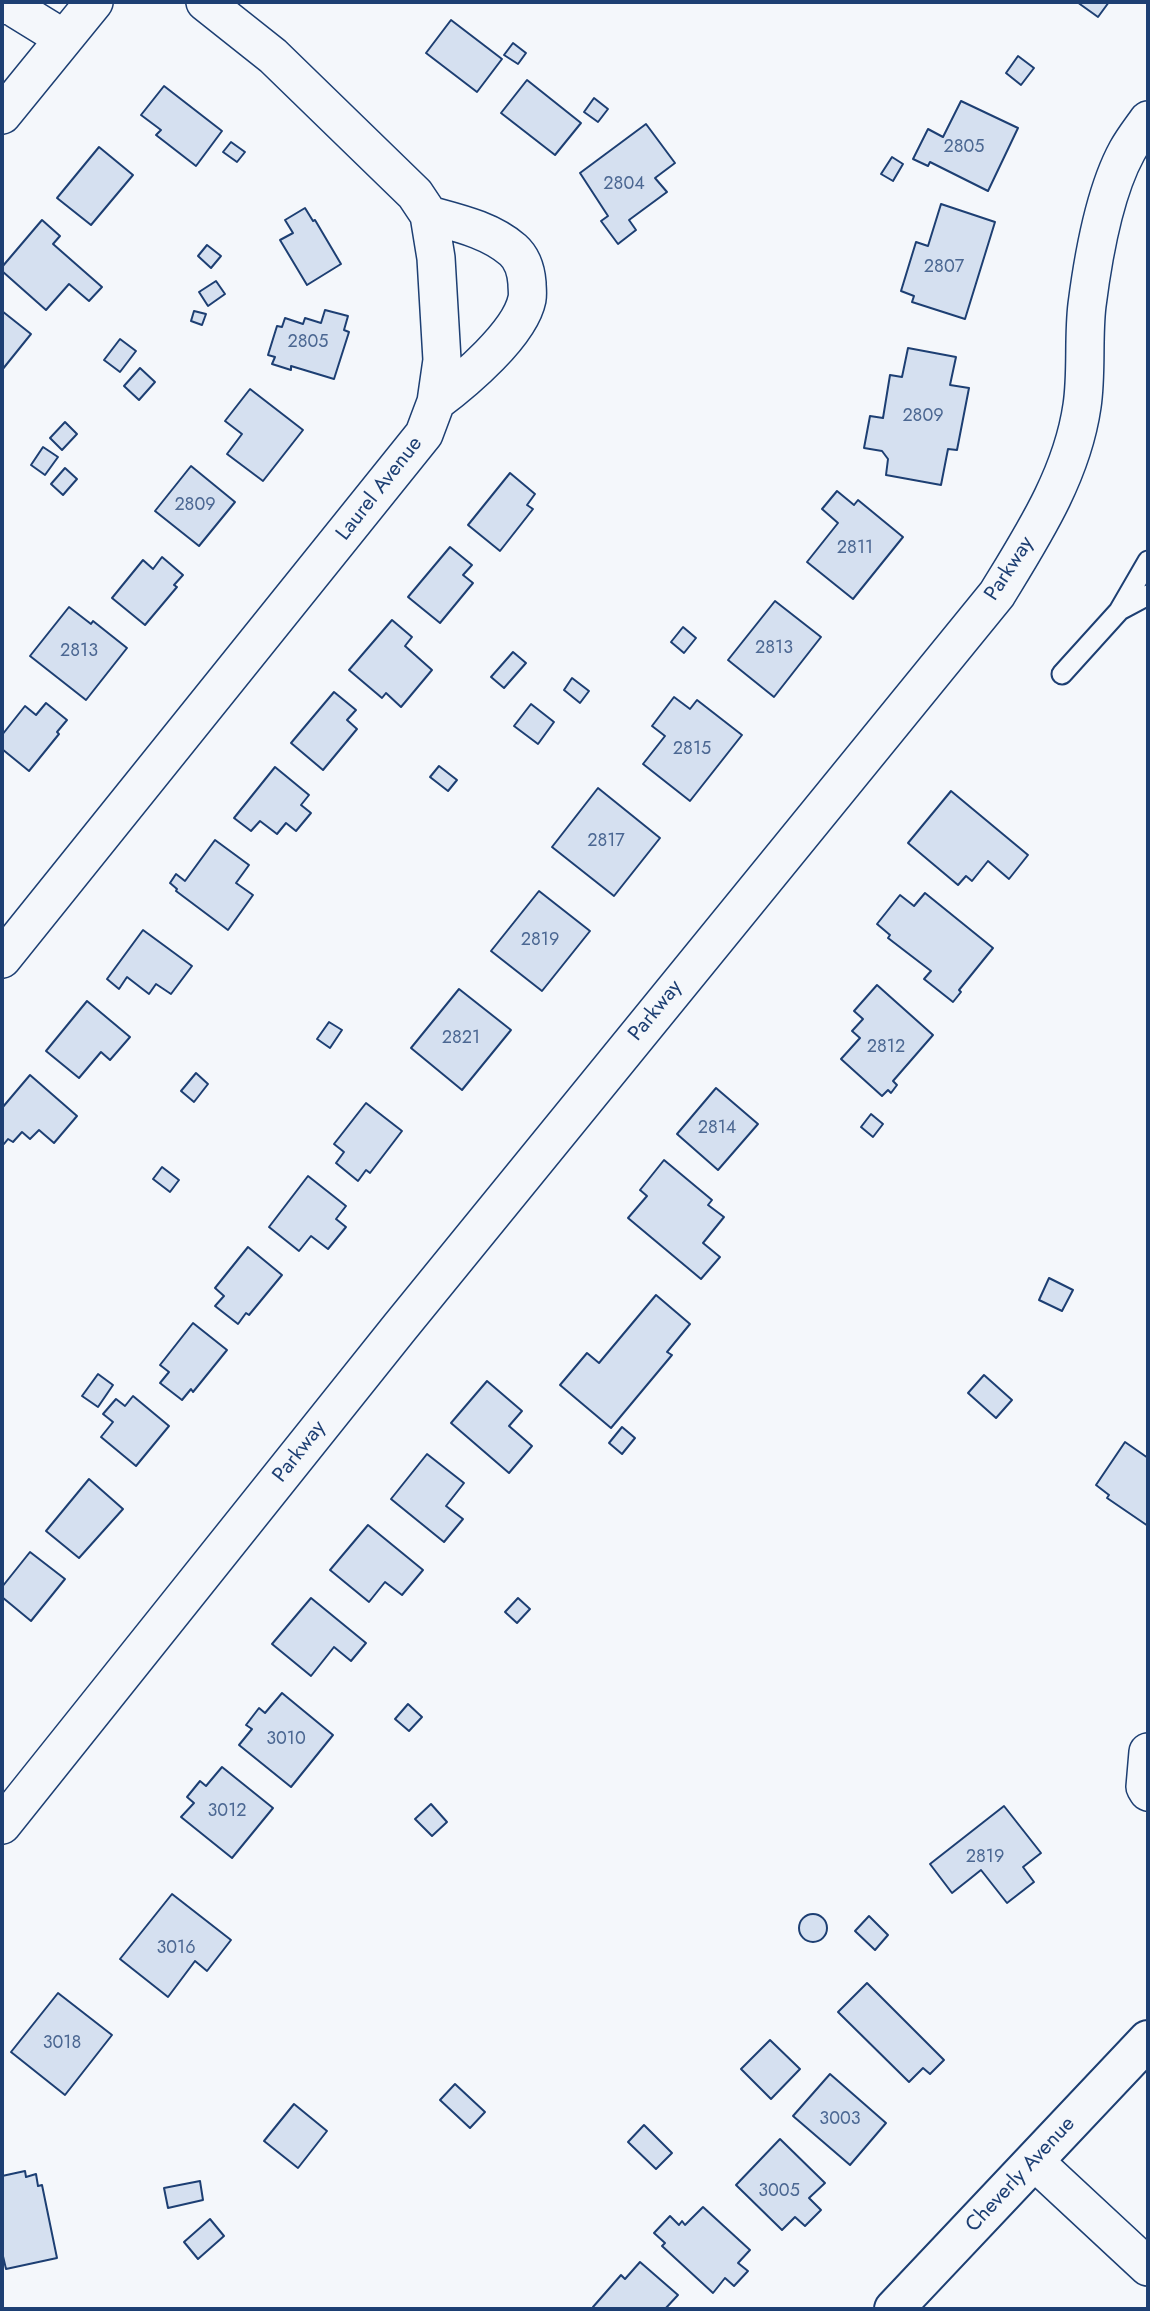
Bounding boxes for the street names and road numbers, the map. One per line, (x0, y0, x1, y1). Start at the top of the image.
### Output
street label: Laurel Avenue (332, 432, 428, 546)
street label: Parkway (980, 532, 1040, 606)
street label: Parkway (624, 975, 688, 1047)
street label: Parkway (268, 1416, 332, 1488)
street label: Cheverly Avenue (961, 2112, 1081, 2238)

